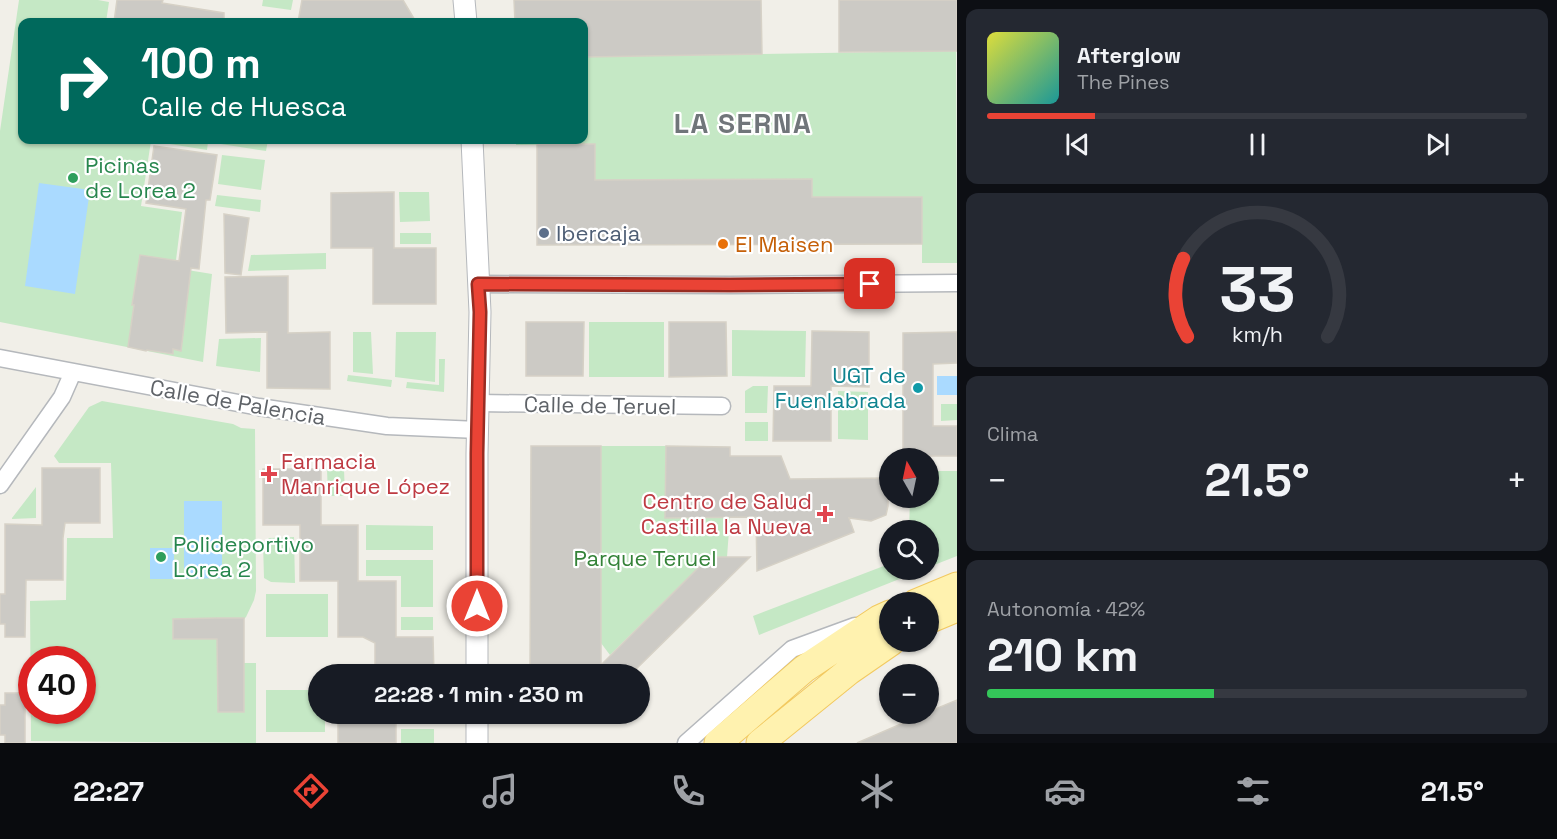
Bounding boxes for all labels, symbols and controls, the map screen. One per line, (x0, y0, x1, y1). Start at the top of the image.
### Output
text: 100 m (141, 37, 261, 90)
text: Afterglow (1077, 41, 1181, 69)
icon: right (42, 42, 120, 120)
text: The Pines (1077, 69, 1170, 95)
text: Calle de Huesca (141, 89, 346, 124)
district label: LA SERNA (674, 105, 812, 141)
icon: previous (1061, 128, 1094, 161)
icon: pause (1241, 128, 1274, 161)
icon: next (1421, 128, 1454, 161)
place label: Picinas de Lorea 2 (85, 151, 196, 204)
marker: Picinas de Lorea 2 (66, 171, 80, 185)
place label: Ibercaja (556, 219, 641, 247)
marker: Ibercaja (537, 226, 551, 240)
place label: El Maisen (735, 230, 834, 258)
marker: El Maisen (716, 237, 730, 251)
text: 33 (1219, 250, 1295, 329)
pin (844, 258, 895, 309)
icon: arrive (853, 267, 886, 300)
text: km/h (1231, 321, 1283, 348)
place label: UGT de Fuenlabrada (775, 361, 906, 414)
street label: Calle de Palencia (148, 373, 328, 431)
marker: UGT de Fuenlabrada (911, 381, 925, 395)
street label: Calle de Teruel (524, 390, 676, 420)
text: Clima (987, 421, 1038, 447)
place label: Farmacia Manrique López (281, 447, 450, 500)
north arrow (879, 448, 939, 508)
map controls (879, 448, 939, 724)
text: 21.5° (1204, 452, 1310, 509)
text: − (987, 460, 1007, 502)
text: + (1507, 460, 1527, 502)
marker: Farmacia Manrique López (262, 467, 276, 481)
place label: Centro de Salud Castilla la Nueva (641, 487, 812, 540)
marker: Centro de Salud Castilla la Nueva (816, 505, 834, 523)
button: search (879, 520, 939, 580)
place label: Polideportivo Lorea 2 (173, 530, 314, 583)
park label: Parque Teruel (573, 544, 717, 572)
marker: Polideportivo Lorea 2 (154, 550, 168, 564)
position arrow (445, 574, 509, 638)
button: + (879, 592, 939, 652)
text: Autonomía · 42% (987, 596, 1145, 622)
text: 210 km (987, 627, 1138, 684)
speed limit sign: 40 (18, 646, 96, 724)
button: − (879, 664, 939, 724)
text: 22:28 · 1 min · 230 m (374, 680, 584, 708)
icon: directions (290, 770, 332, 812)
icon: music (479, 770, 521, 812)
icon: phone (667, 770, 709, 812)
icon: climate (856, 770, 898, 812)
icon: car (1044, 770, 1086, 812)
icon: filters (1232, 770, 1274, 812)
text: 22:27 (73, 774, 144, 809)
text: 21.5° (1421, 774, 1484, 809)

